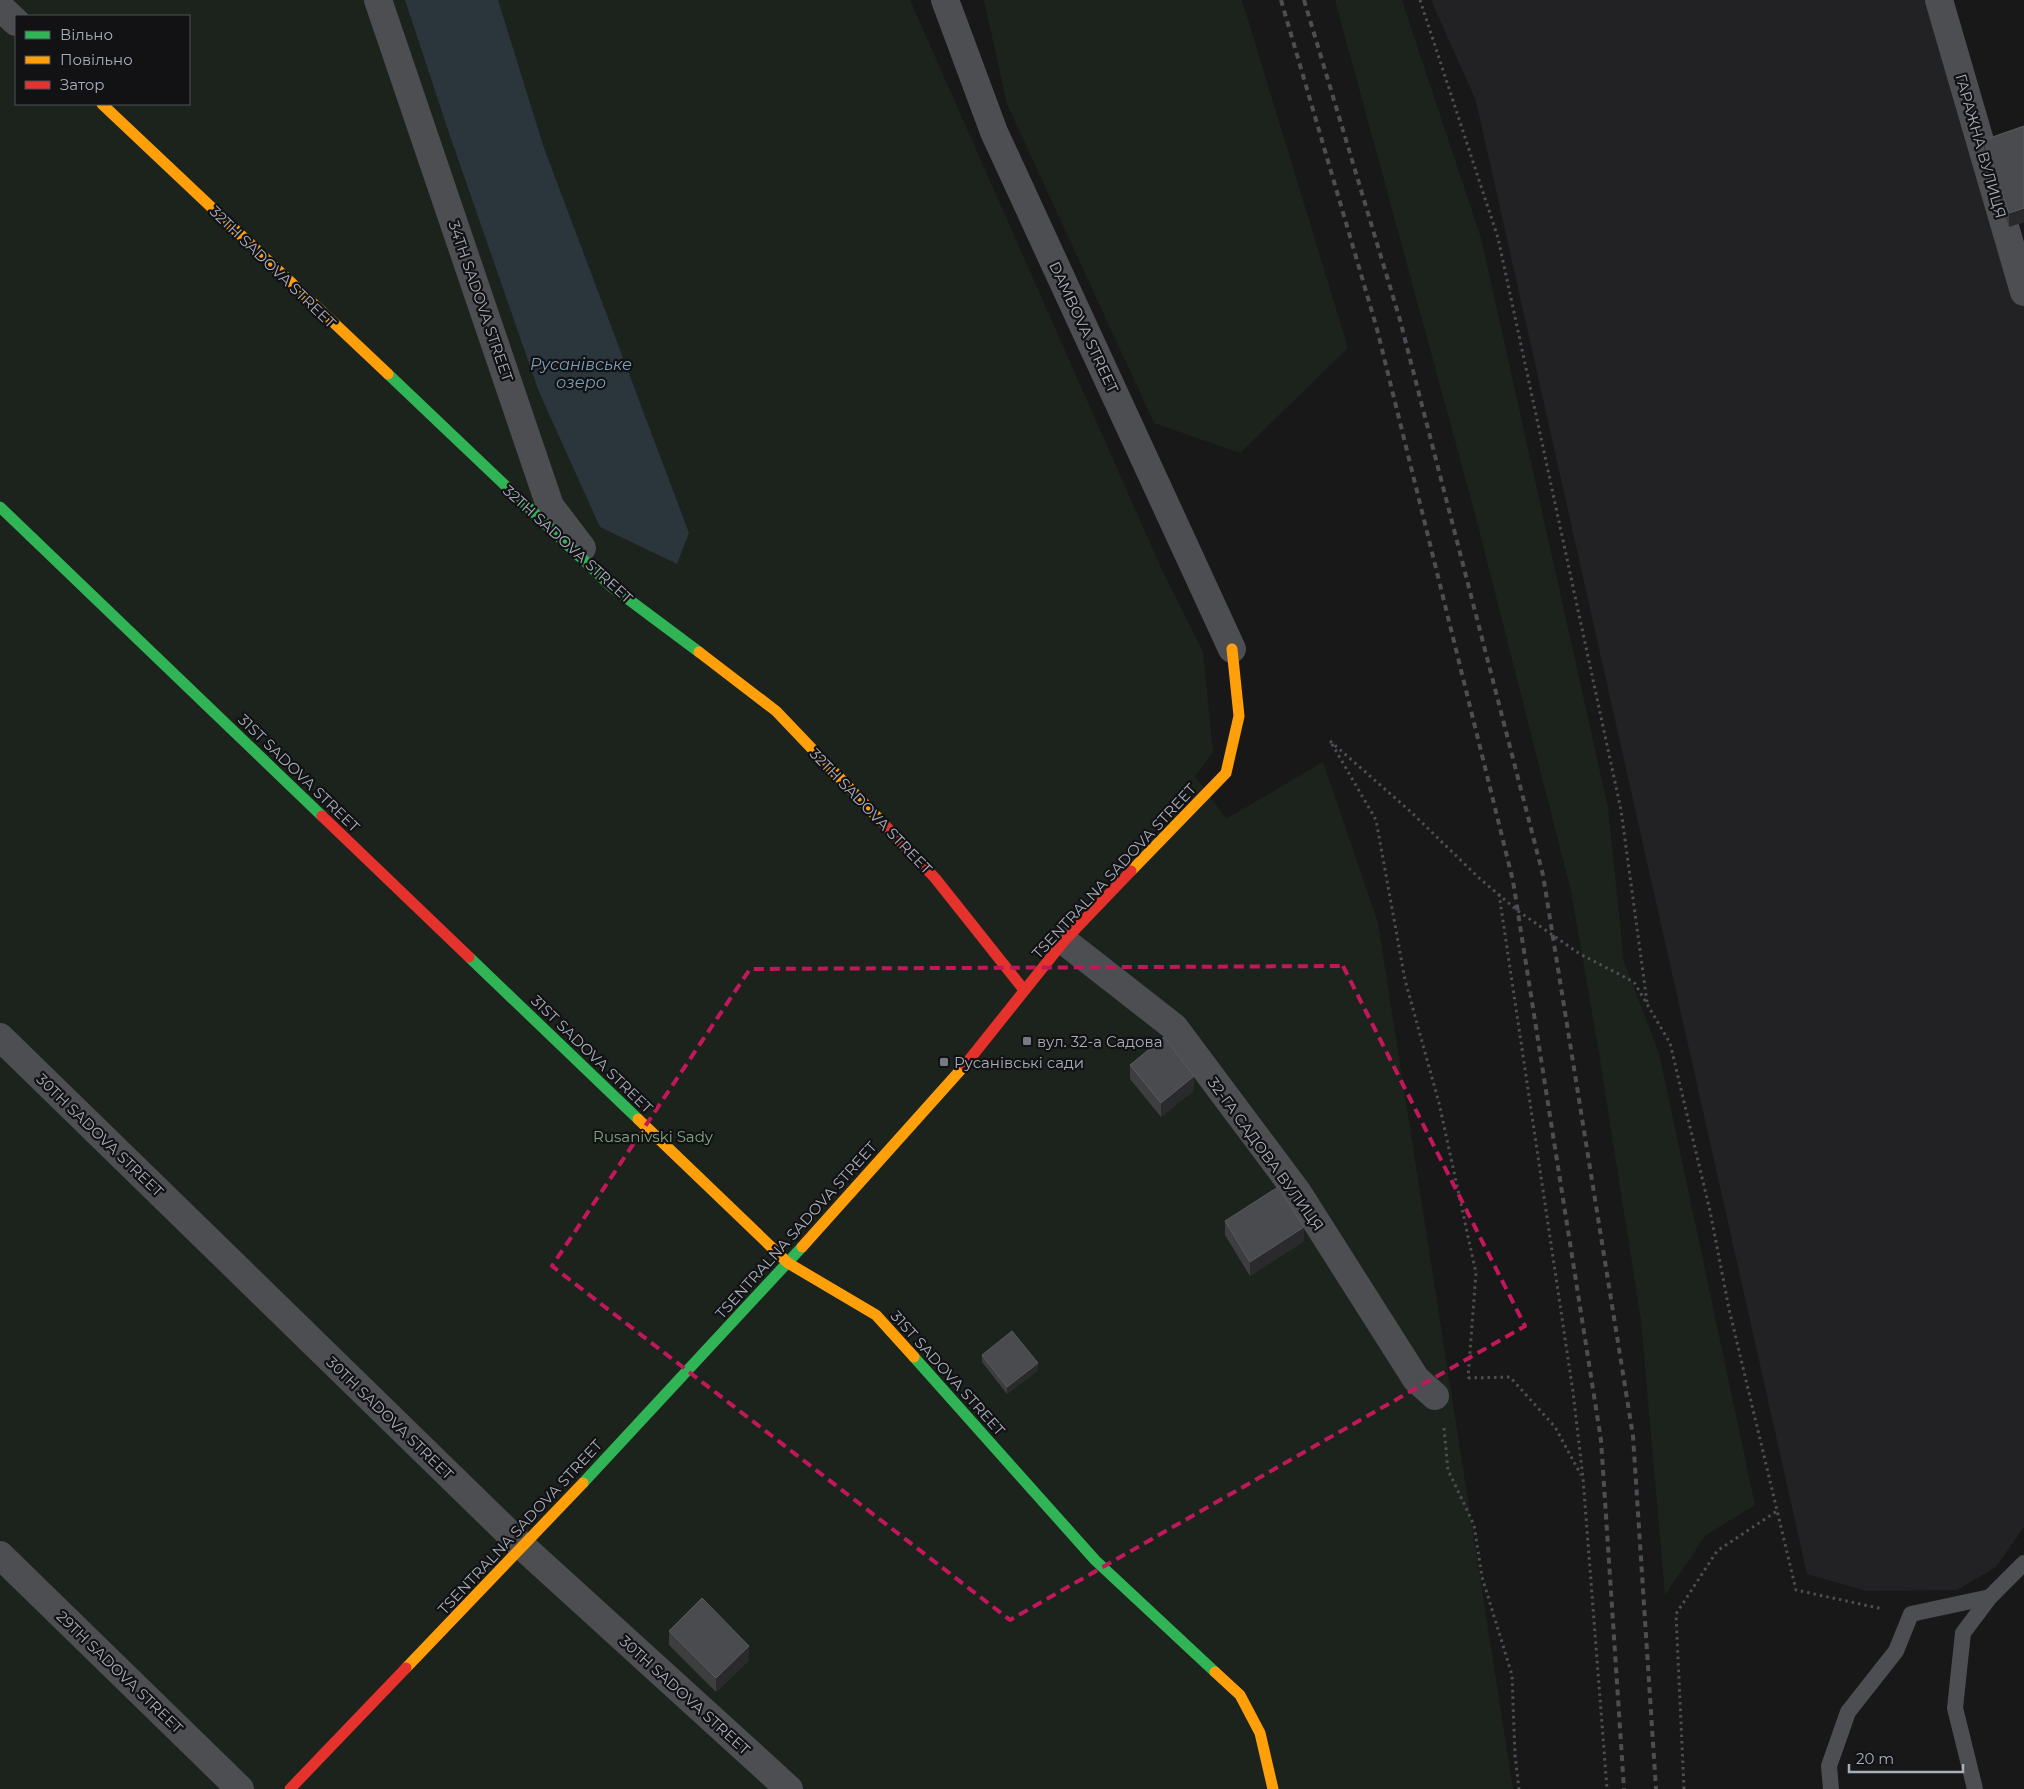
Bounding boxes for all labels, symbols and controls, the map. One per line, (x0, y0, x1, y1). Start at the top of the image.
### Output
legend (15, 15, 190, 105)
text: Вільно (60, 25, 113, 44)
text: Повільно (60, 50, 133, 69)
street label: ГАРАЖНА ВУЛИЦЯ (1951, 72, 2011, 220)
text: Затор (60, 75, 105, 94)
street label: 32TH SADOVA STREET (206, 202, 340, 332)
street label: 34TH SADOVA STREET (445, 218, 518, 384)
street label: DAMBOVA STREET (1045, 258, 1123, 396)
water label: Русанівське озеро (530, 355, 632, 392)
street label: 32TH SADOVA STREET (499, 481, 637, 608)
street label: 31ST SADOVA STREET (234, 710, 364, 836)
street label: 32TH SADOVA STREET (806, 744, 936, 878)
street label: TSENTRALNA SADOVA STREET (1028, 779, 1200, 962)
street label: 31ST SADOVA STREET (527, 991, 657, 1117)
place label: вул. 32-а Садова (1037, 1032, 1162, 1051)
marker: вул. 32-а Садова (1021, 1035, 1033, 1047)
place label: Русанівські сади (954, 1053, 1084, 1072)
marker: Русанівські сади (938, 1056, 950, 1068)
street label: 30TH SADOVA STREET (33, 1069, 168, 1201)
street label: 32-ГА САДОВА ВУЛИЦЯ (1204, 1073, 1328, 1235)
park label: Rusanivski Sady (593, 1127, 714, 1146)
street label: TSENTRALNA SADOVA STREET (711, 1137, 881, 1323)
street label: 31ST SADOVA STREET (887, 1306, 1010, 1440)
street label: 30TH SADOVA STREET (323, 1352, 458, 1484)
street label: TSENTRALNA SADOVA STREET (434, 1435, 606, 1618)
street label: 29TH SADOVA STREET (53, 1607, 187, 1738)
street label: 30TH SADOVA STREET (616, 1631, 755, 1759)
scale bar (1849, 1742, 1963, 1774)
text: 20 m (1856, 1749, 1894, 1768)

